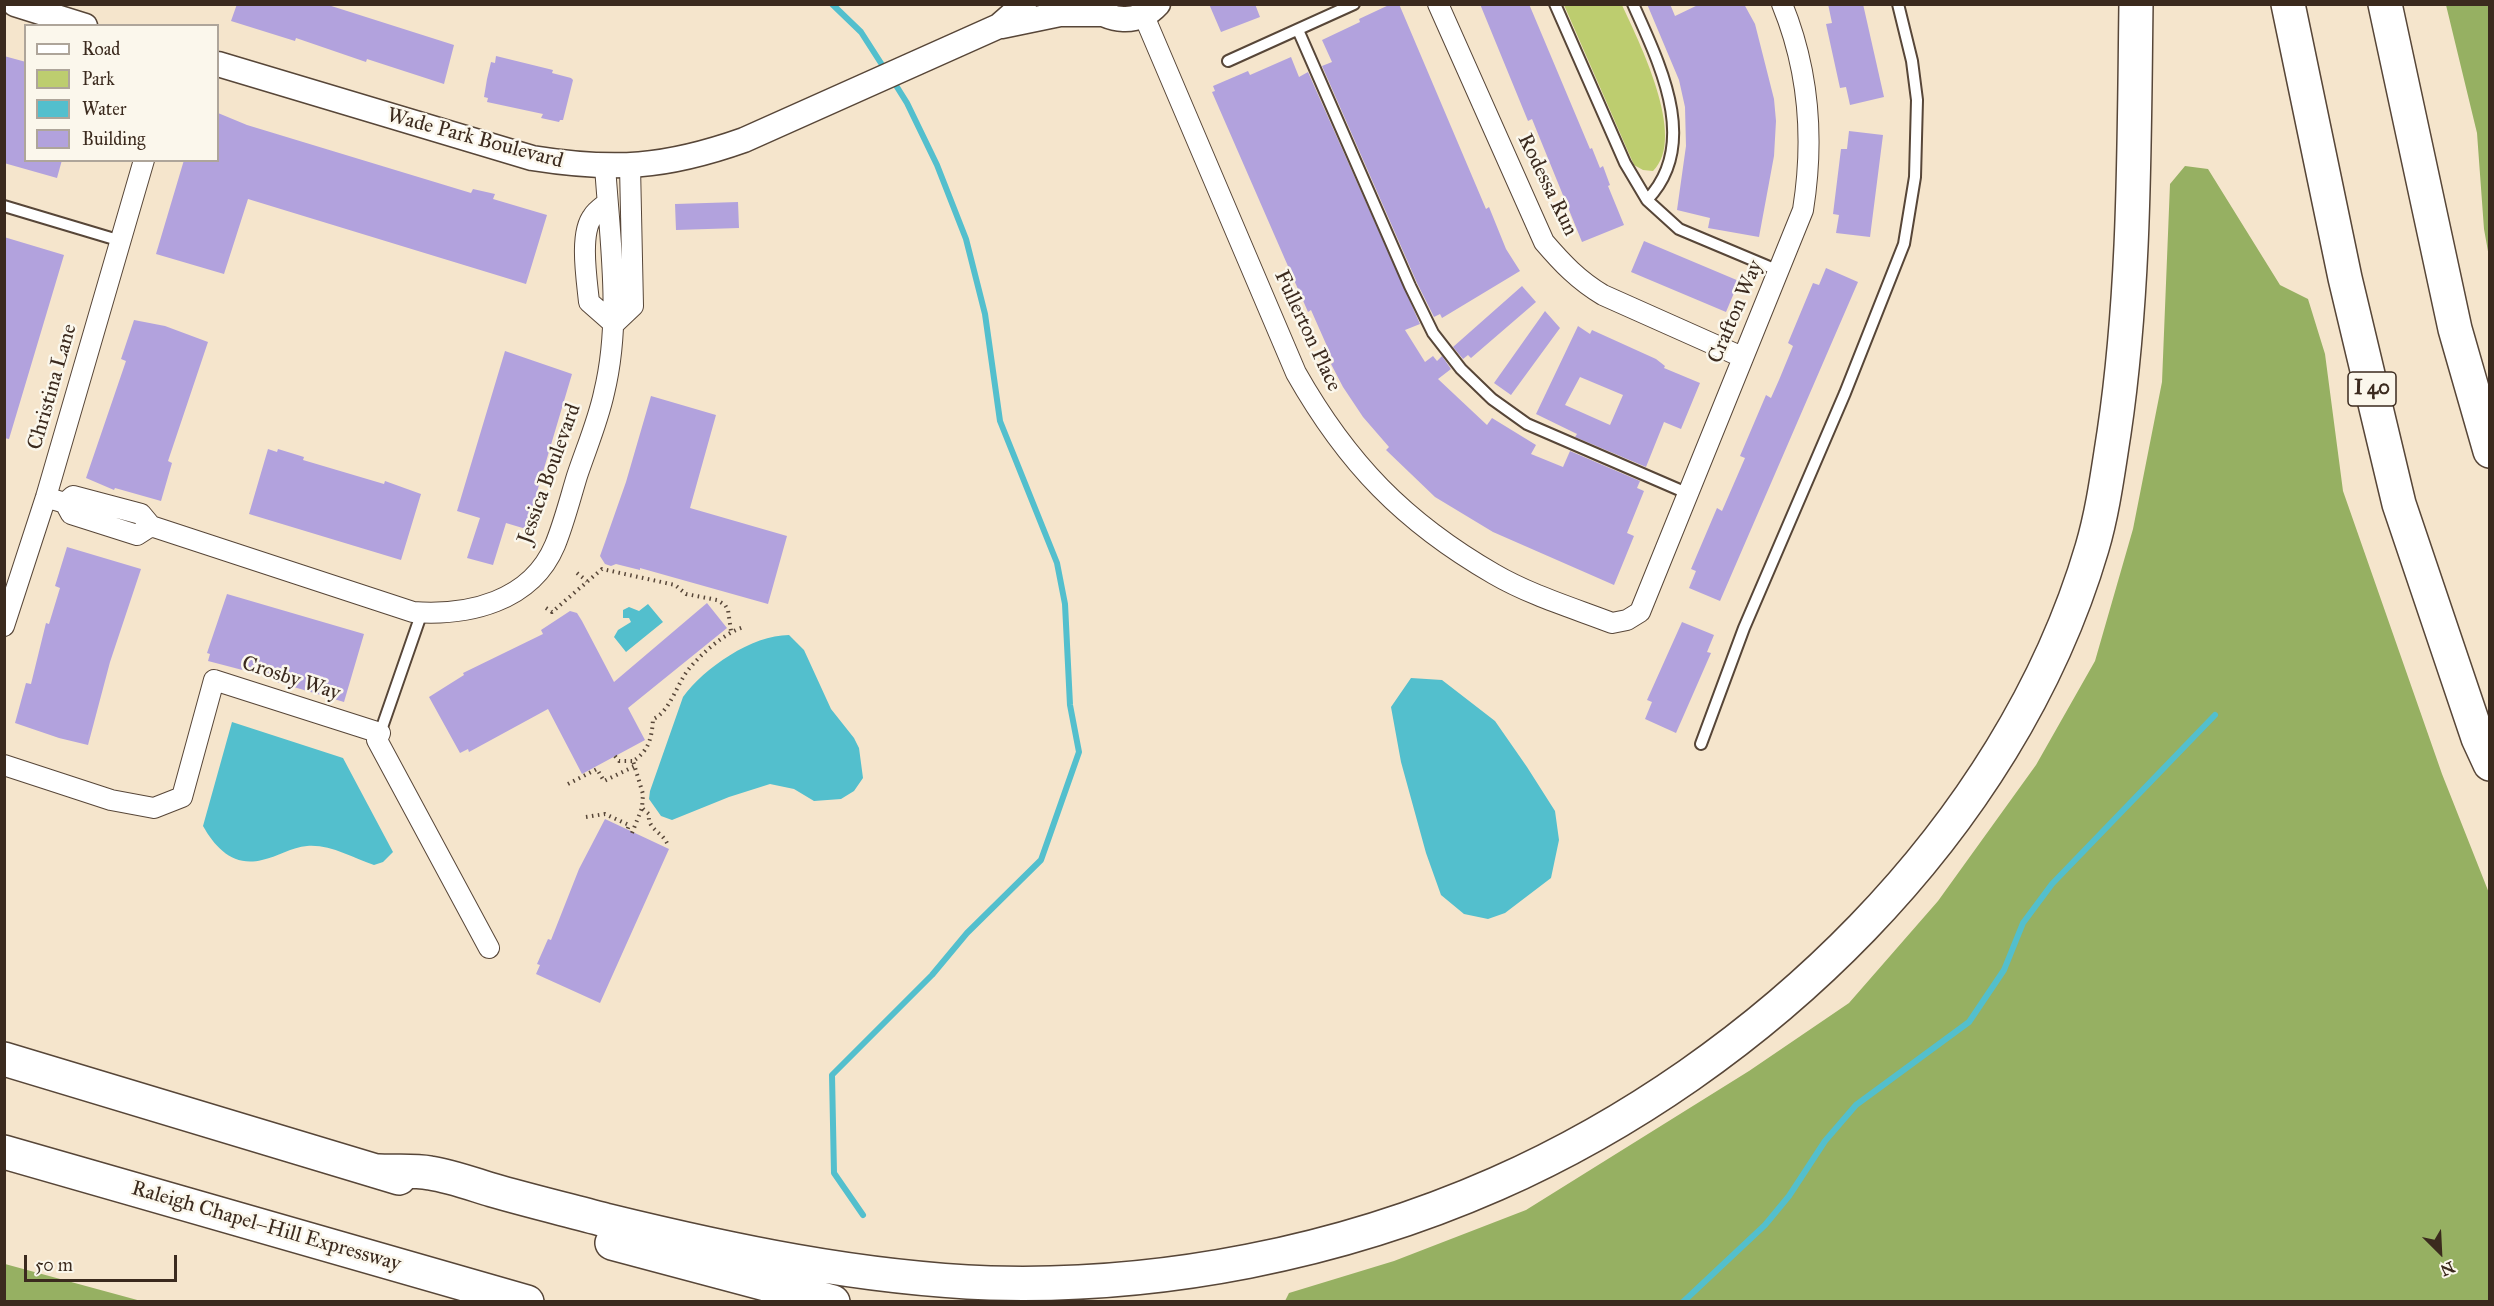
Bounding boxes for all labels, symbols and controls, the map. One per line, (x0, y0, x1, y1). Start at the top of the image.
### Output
legend (24, 24, 219, 162)
text: Road (82, 38, 120, 60)
text: Park (82, 68, 115, 90)
text: Water (82, 98, 126, 120)
street label: Wade Park Boulevard (384, 103, 566, 175)
text: Building (82, 128, 145, 150)
street label: Rodessa Run (1511, 130, 1583, 240)
street label: Crafton Way (1703, 257, 1769, 367)
street label: Fullerton Place (1268, 266, 1346, 396)
street label: Christina Lane (23, 321, 83, 453)
road number: I 40 (2348, 372, 2396, 406)
street label: Jessica Boulevard (513, 400, 587, 548)
street label: Crosby Way (239, 651, 343, 707)
street label: Raleigh Chapel–Hill Expressway (128, 1176, 404, 1278)
north arrow (2410, 1222, 2470, 1282)
scale bar (27, 1243, 180, 1281)
text: 50 m (35, 1254, 73, 1276)
text: N (2437, 1257, 2458, 1280)

